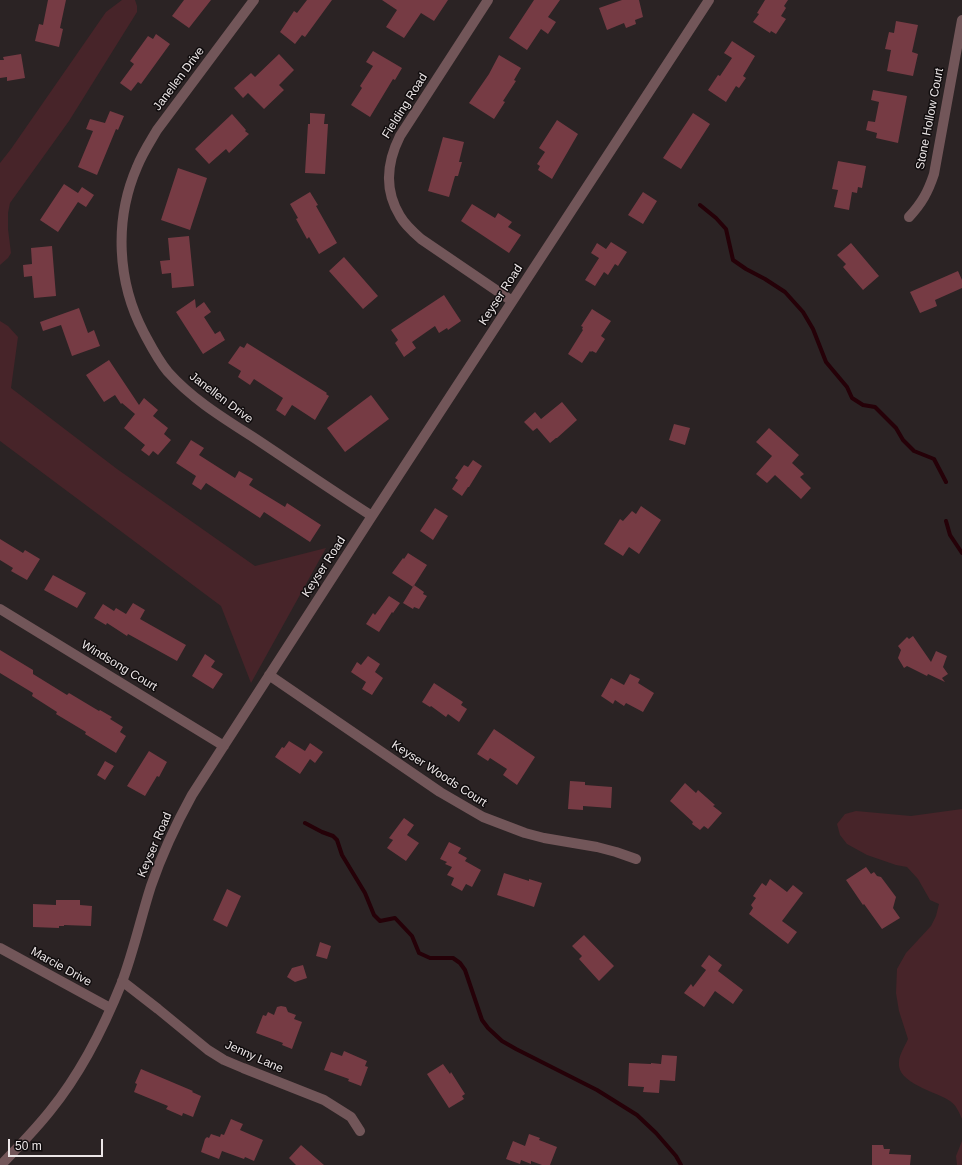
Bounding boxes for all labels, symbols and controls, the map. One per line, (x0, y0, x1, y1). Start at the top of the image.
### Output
street label: Janellen Drive (150, 44, 208, 114)
street label: Stone Hollow Court (913, 67, 947, 171)
street label: Fielding Road (379, 71, 431, 141)
street label: Keyser Road (476, 262, 526, 328)
street label: Janellen Drive (186, 369, 256, 427)
street label: Keyser Road (299, 534, 349, 600)
street label: Windsong Court (78, 638, 160, 694)
street label: Keyser Woods Court (389, 738, 489, 810)
street label: Keyser Road (135, 810, 175, 880)
street label: Marcie Drive (28, 944, 94, 990)
street label: Jenny Lane (223, 1038, 285, 1076)
scale bar (10, 1131, 105, 1157)
text: 50 m (15, 1139, 42, 1153)

